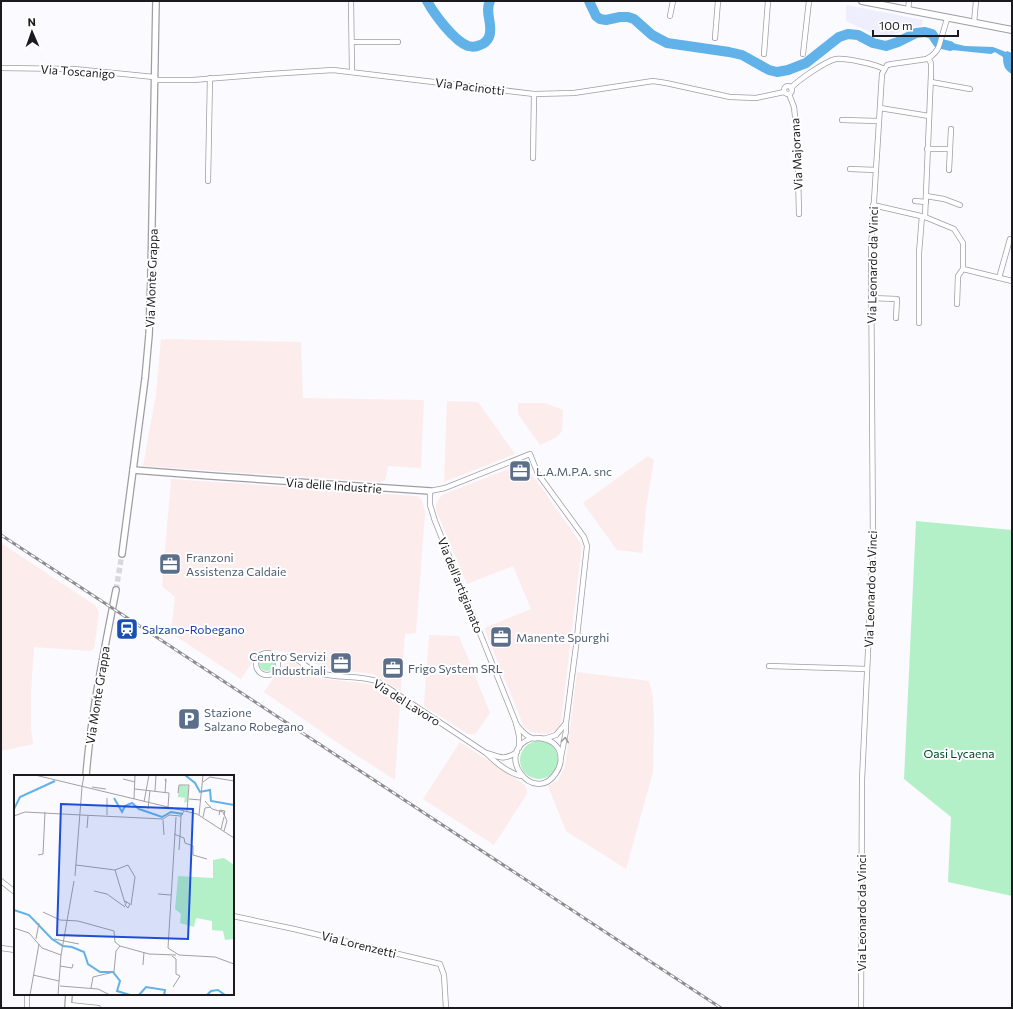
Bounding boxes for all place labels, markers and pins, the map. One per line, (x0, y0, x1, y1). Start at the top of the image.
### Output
office icon: L.A.M.P.A. snc (507, 458, 533, 484)
place label: L.A.M.P.A. snc (536, 464, 612, 478)
place label: Franzoni Assistenza Caldaie (186, 550, 286, 578)
office icon: Franzoni Assistenza Caldaie (157, 551, 183, 577)
station icon: Salzano-Robegano (114, 616, 140, 642)
place label: Salzano-Robegano (142, 622, 245, 636)
office icon: Manente Spurghi (488, 624, 514, 650)
place label: Manente Spurghi (516, 630, 609, 644)
place label: Centro Servizi Industriali (249, 649, 326, 677)
office icon: Centro Servizi Industriali (328, 650, 354, 676)
office icon: Frigo System SRL (380, 655, 406, 681)
place label: Frigo System SRL (408, 661, 503, 675)
place label: Stazione Salzano Robegano (204, 705, 304, 733)
parking icon: Stazione Salzano Robegano (176, 706, 202, 732)

